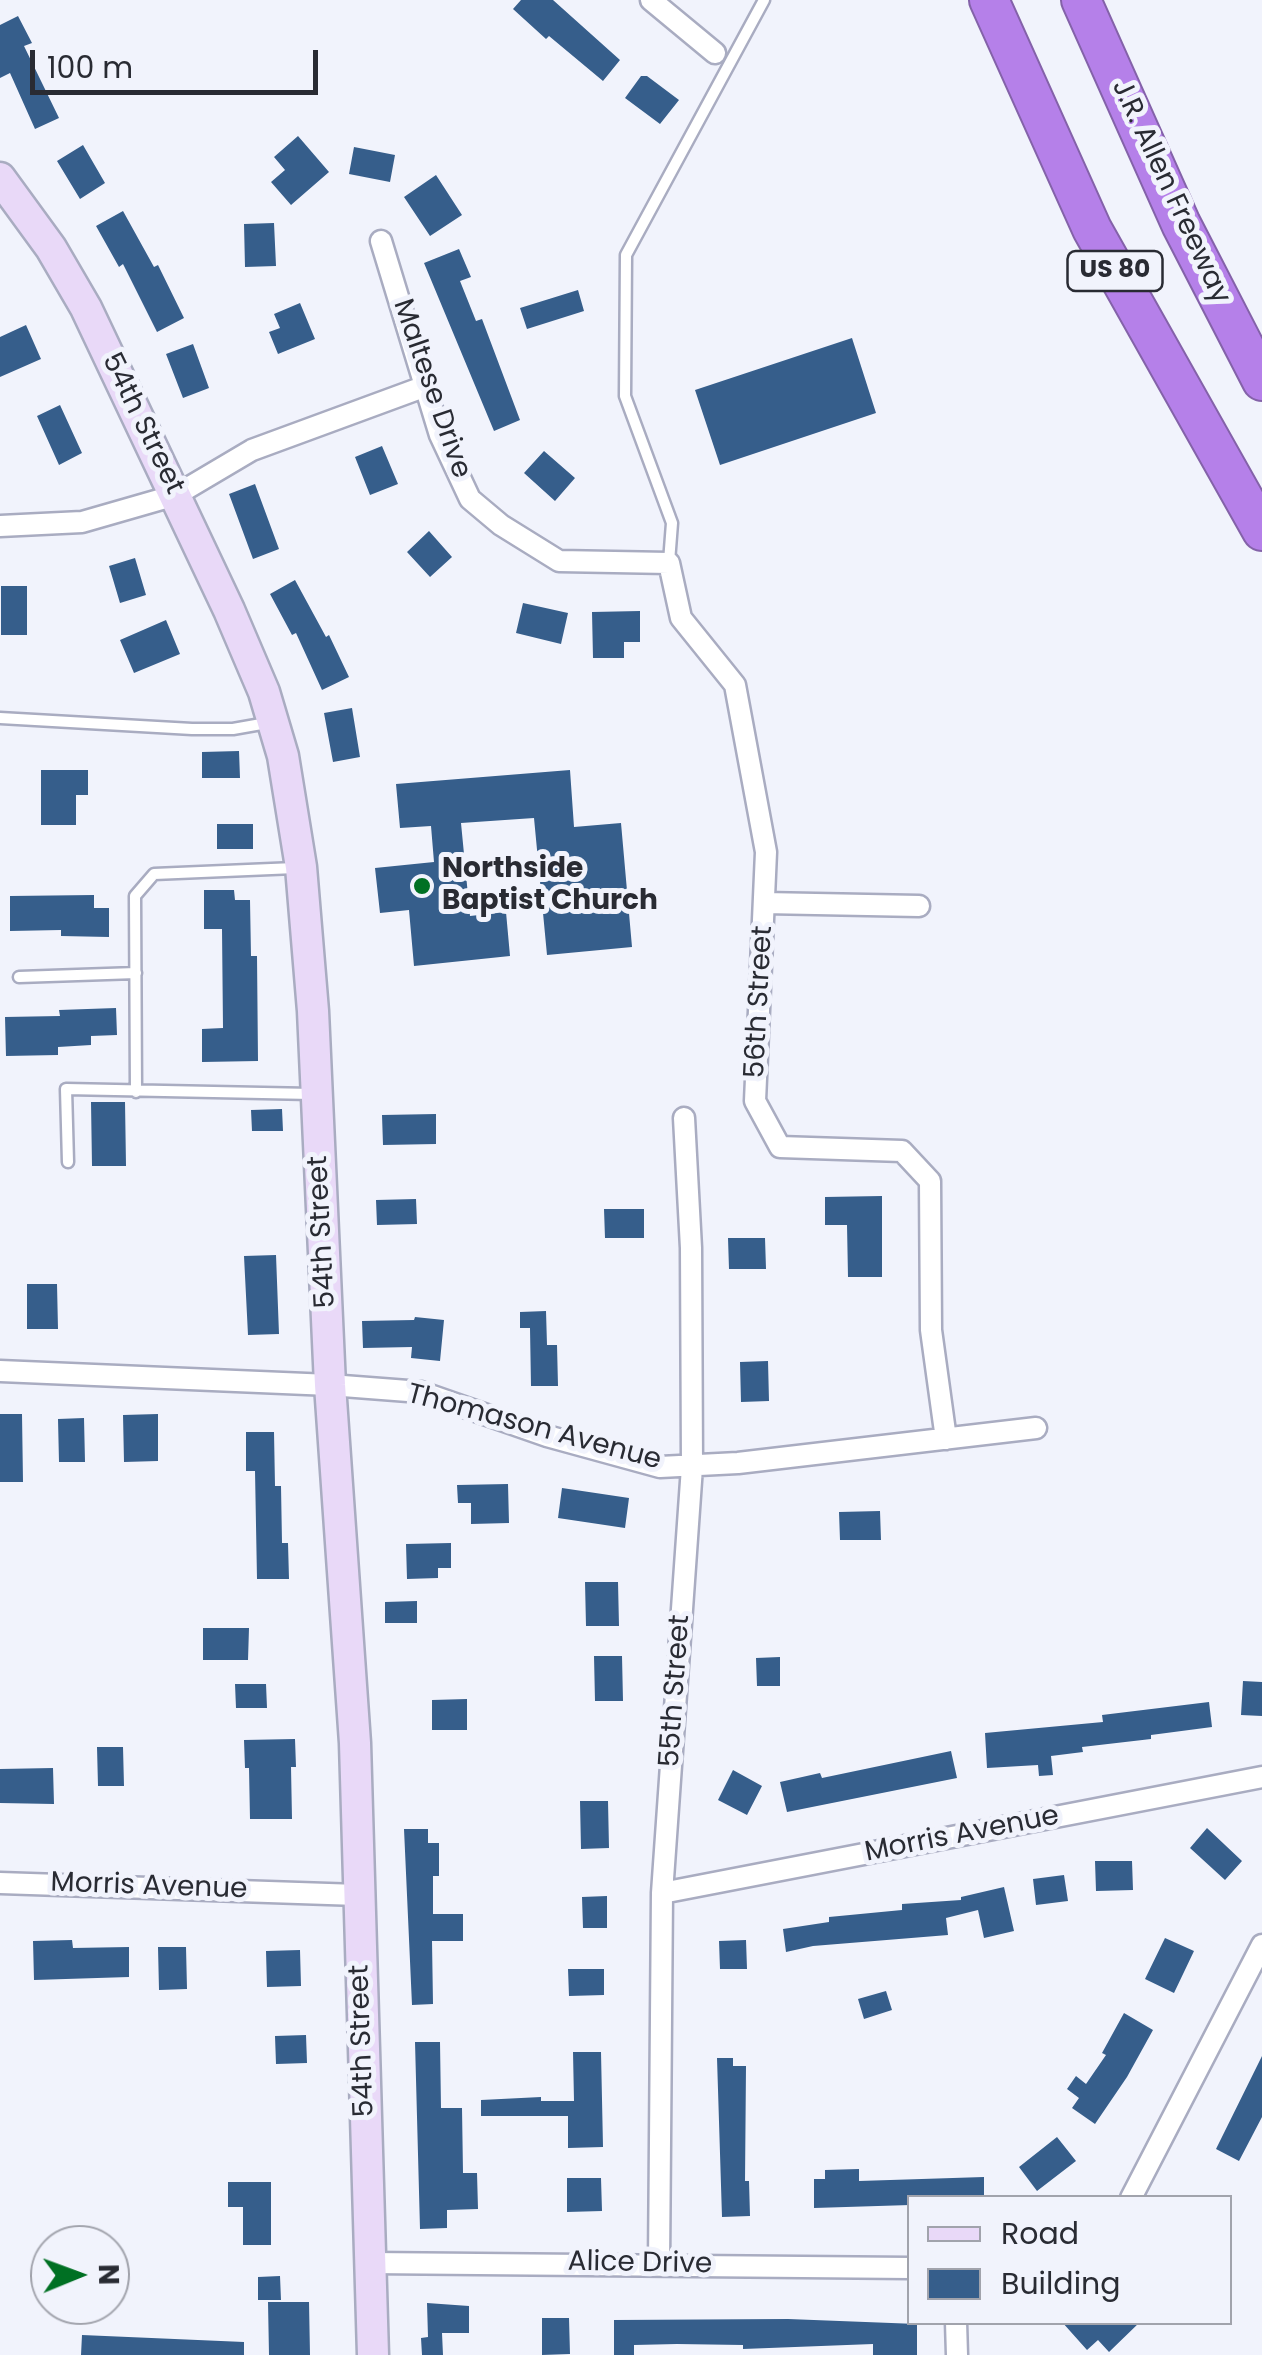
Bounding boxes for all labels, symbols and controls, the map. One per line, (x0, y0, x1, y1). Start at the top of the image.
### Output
scale bar (35, 30, 322, 92)
text: 100 m (47, 46, 133, 89)
street label: J.R. Allen Freeway (1103, 75, 1237, 309)
road number: US 80 (1068, 251, 1162, 291)
street label: Maltese Drive (385, 295, 477, 483)
street label: 54th Street (93, 348, 191, 500)
place label: Northside Baptist Church (442, 853, 658, 919)
marker: Northside Baptist Church (411, 875, 433, 897)
street label: 56th Street (739, 925, 781, 1079)
street label: 54th Street (302, 1155, 344, 1309)
street label: Thomason Avenue (403, 1378, 665, 1478)
street label: 55th Street (654, 1614, 698, 1768)
street label: Morris Avenue (862, 1800, 1062, 1870)
street label: Morris Avenue (50, 1867, 248, 1907)
street label: 54th Street (344, 1964, 382, 2118)
legend (907, 2195, 1232, 2325)
text: Road (1001, 2212, 1079, 2255)
north arrow (30, 2225, 130, 2325)
street label: Alice Drive (567, 2246, 713, 2282)
text: Building (1001, 2262, 1121, 2305)
text: N (89, 2264, 128, 2285)

